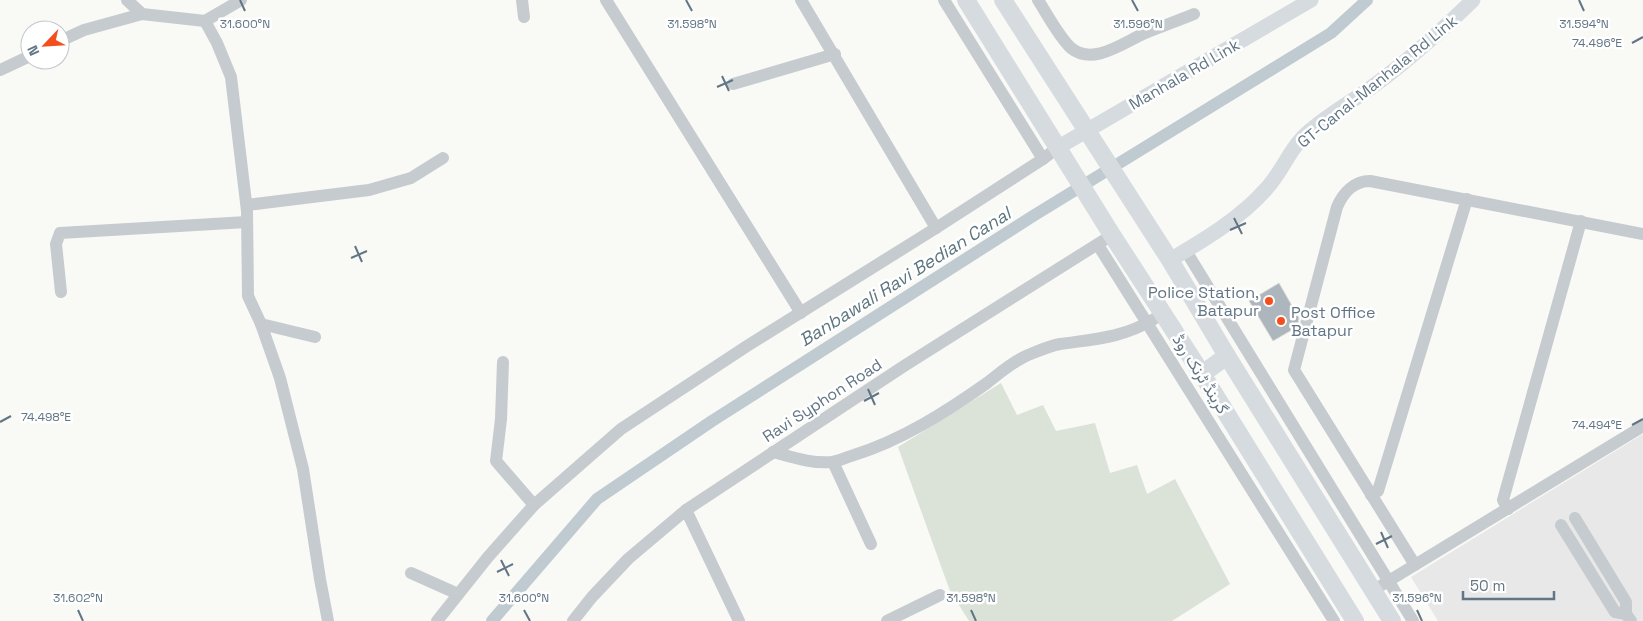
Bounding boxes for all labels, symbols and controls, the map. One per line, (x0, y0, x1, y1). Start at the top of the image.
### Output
street label: GT-Canal-Manhala Rd Link (1293, 10, 1462, 152)
text: 31.600°N (220, 16, 270, 32)
text: 31.598°N (667, 16, 717, 32)
text: 31.596°N (1113, 16, 1163, 32)
text: 31.594°N (1559, 16, 1609, 32)
north arrow (20, 20, 70, 70)
street label: Manhala Rd Link (1125, 34, 1244, 115)
text: 74.496°E (1572, 35, 1622, 51)
text: N (23, 42, 43, 59)
water label: Banbawali Ravi Bedian Canal (795, 200, 1017, 351)
place label: Police Station, Batapur (1148, 282, 1259, 321)
marker: Police Station, Batapur (1263, 295, 1275, 307)
place label: Post Office Batapur (1291, 302, 1375, 341)
marker: Post Office Batapur (1275, 315, 1287, 327)
street label: گرینڈ ٹرنک روڈ (1168, 331, 1233, 418)
street label: Ravi Syphon Road (759, 354, 886, 447)
text: 74.498°E (21, 409, 71, 425)
text: 74.494°E (1572, 417, 1622, 433)
scale bar (1463, 568, 1554, 600)
text: 50 m (1470, 576, 1505, 595)
text: 31.602°N (53, 590, 103, 606)
text: 31.600°N (499, 590, 549, 606)
text: 31.598°N (946, 590, 996, 606)
text: 31.596°N (1392, 590, 1442, 606)

